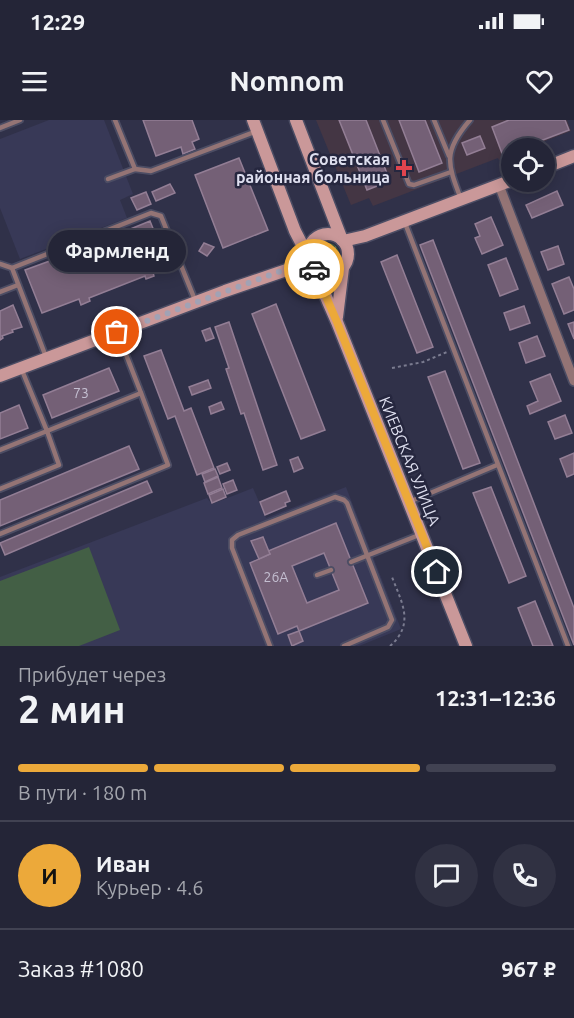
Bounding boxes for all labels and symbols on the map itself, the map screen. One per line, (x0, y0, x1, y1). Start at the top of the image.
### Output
place label: Советская районная больница (236, 150, 390, 186)
marker: Советская районная больница (395, 159, 413, 177)
callout: Фармленд (48, 230, 186, 272)
courier (284, 239, 344, 299)
pin (91, 306, 142, 357)
house number: 73 (73, 385, 89, 401)
street label: КИЕВСКАЯ УЛИЦА (376, 394, 444, 529)
pin (411, 546, 462, 597)
house number: 26А (264, 569, 288, 585)

